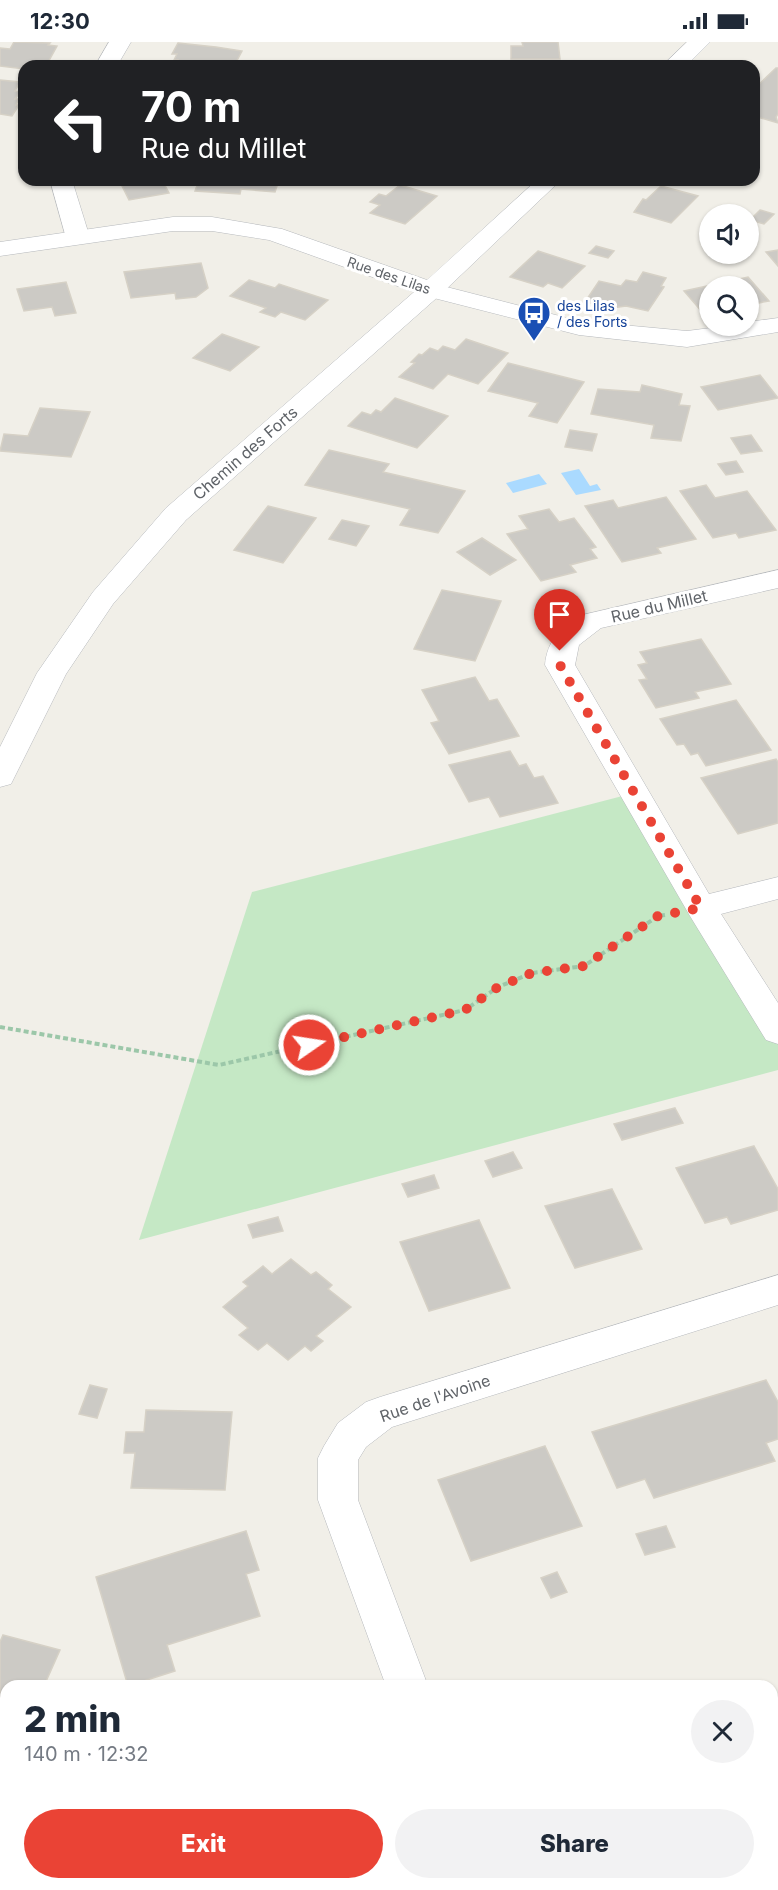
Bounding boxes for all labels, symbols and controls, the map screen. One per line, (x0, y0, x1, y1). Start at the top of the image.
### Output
text: 12:30 (30, 8, 90, 34)
text: 70 m (141, 81, 241, 132)
icon: left (42, 84, 120, 162)
text: Rue du Millet (141, 132, 306, 165)
map controls (699, 204, 759, 336)
button: sound (699, 204, 759, 264)
street label: Rue des Lilas (345, 253, 433, 297)
button: search (699, 276, 759, 336)
bus stop icon: des Lilas / des Forts (516, 295, 552, 342)
place label: des Lilas / des Forts (557, 297, 627, 330)
street label: Chemin des Forts (188, 402, 302, 504)
street label: Rue du Millet (609, 585, 709, 627)
pin (534, 589, 585, 651)
icon: arrive (543, 598, 576, 631)
position arrow (277, 1013, 341, 1077)
street label: Rue de l'Avoine (377, 1370, 493, 1426)
text: 2 min (24, 1697, 121, 1741)
button: close (691, 1700, 754, 1763)
text: 140 m · 12:32 (24, 1742, 148, 1766)
button: Exit (24, 1809, 383, 1878)
button: Share (395, 1809, 754, 1878)

